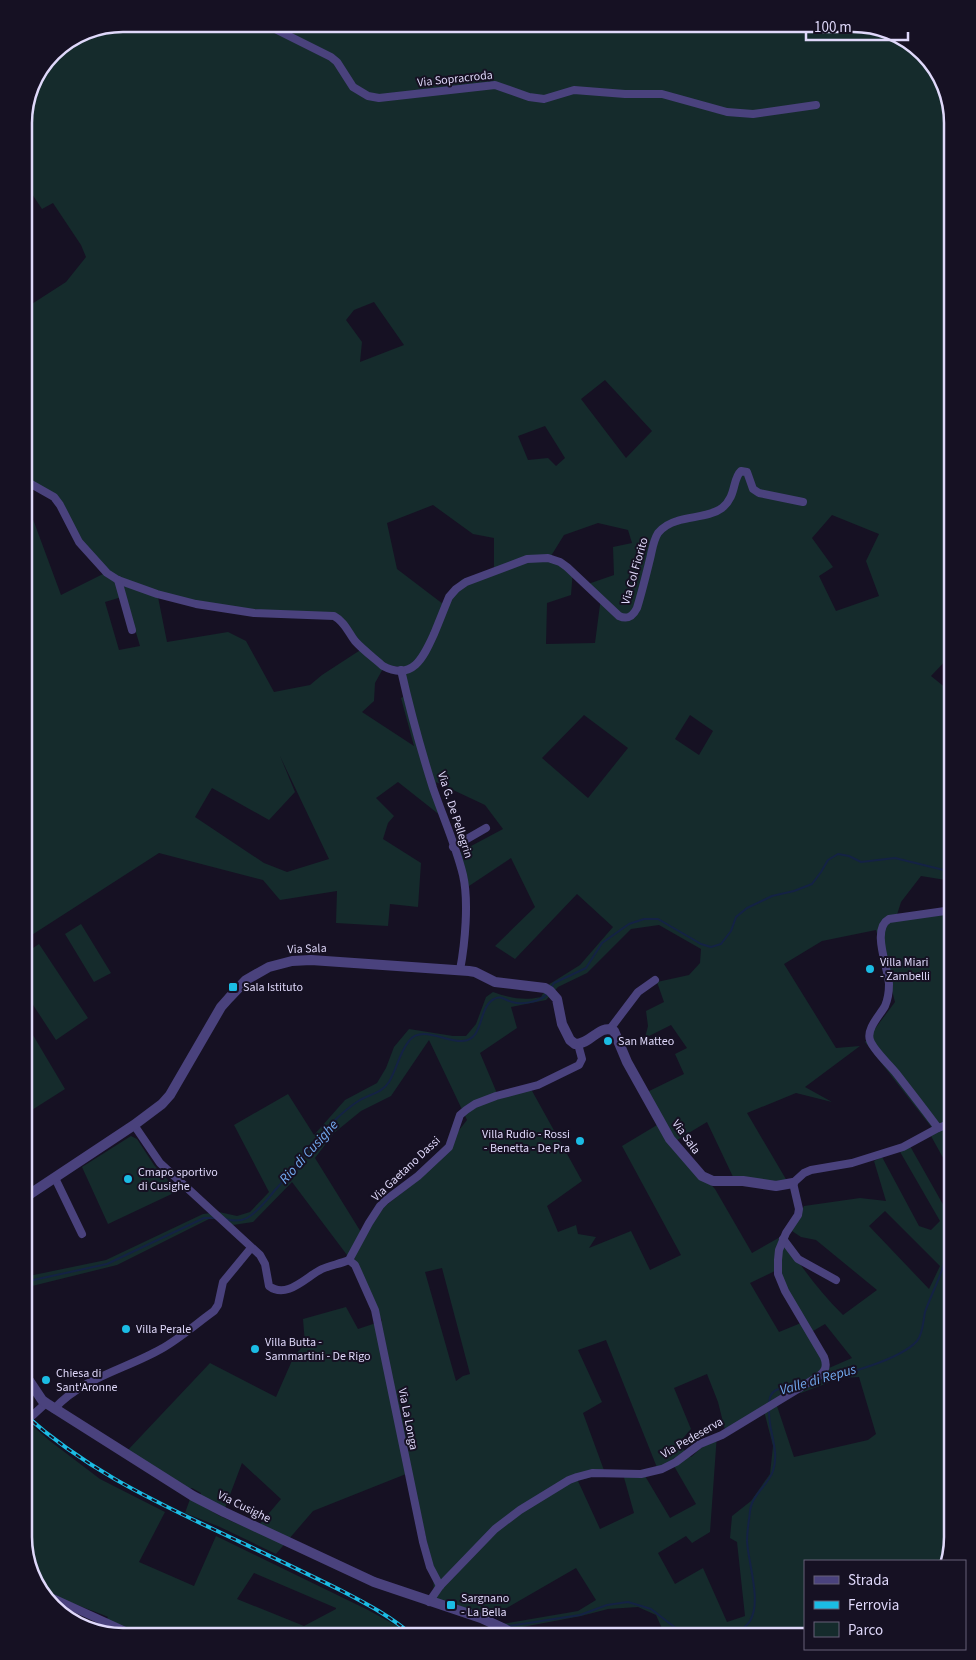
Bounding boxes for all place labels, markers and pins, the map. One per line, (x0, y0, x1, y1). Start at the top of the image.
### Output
place label: Villa Miari - Zambelli (880, 954, 930, 985)
marker: Villa Miari - Zambelli (864, 963, 876, 975)
place label: Sala Istituto (243, 979, 303, 996)
marker: Sala Istituto (227, 981, 239, 993)
place label: San Matteo (618, 1033, 674, 1050)
marker: San Matteo (602, 1035, 614, 1047)
place label: Villa Rudio - Rossi - Benetta - De Pra (482, 1126, 570, 1157)
marker: Villa Rudio - Rossi - Benetta - De Pra (574, 1135, 586, 1147)
place label: Cmapo sportivo di Cusighe (138, 1164, 218, 1195)
marker: Cmapo sportivo di Cusighe (122, 1173, 134, 1185)
place label: Villa Perale (136, 1321, 191, 1338)
marker: Villa Perale (120, 1323, 132, 1335)
place label: Villa Butta - Sammartini - De Rigo (265, 1334, 371, 1365)
marker: Villa Butta - Sammartini - De Rigo (249, 1343, 261, 1355)
place label: Chiesa di Sant'Aronne (56, 1365, 118, 1396)
marker: Chiesa di Sant'Aronne (40, 1374, 52, 1386)
place label: Sargnano - La Bella (461, 1590, 509, 1621)
marker: Sargnano - La Bella (445, 1599, 457, 1611)

